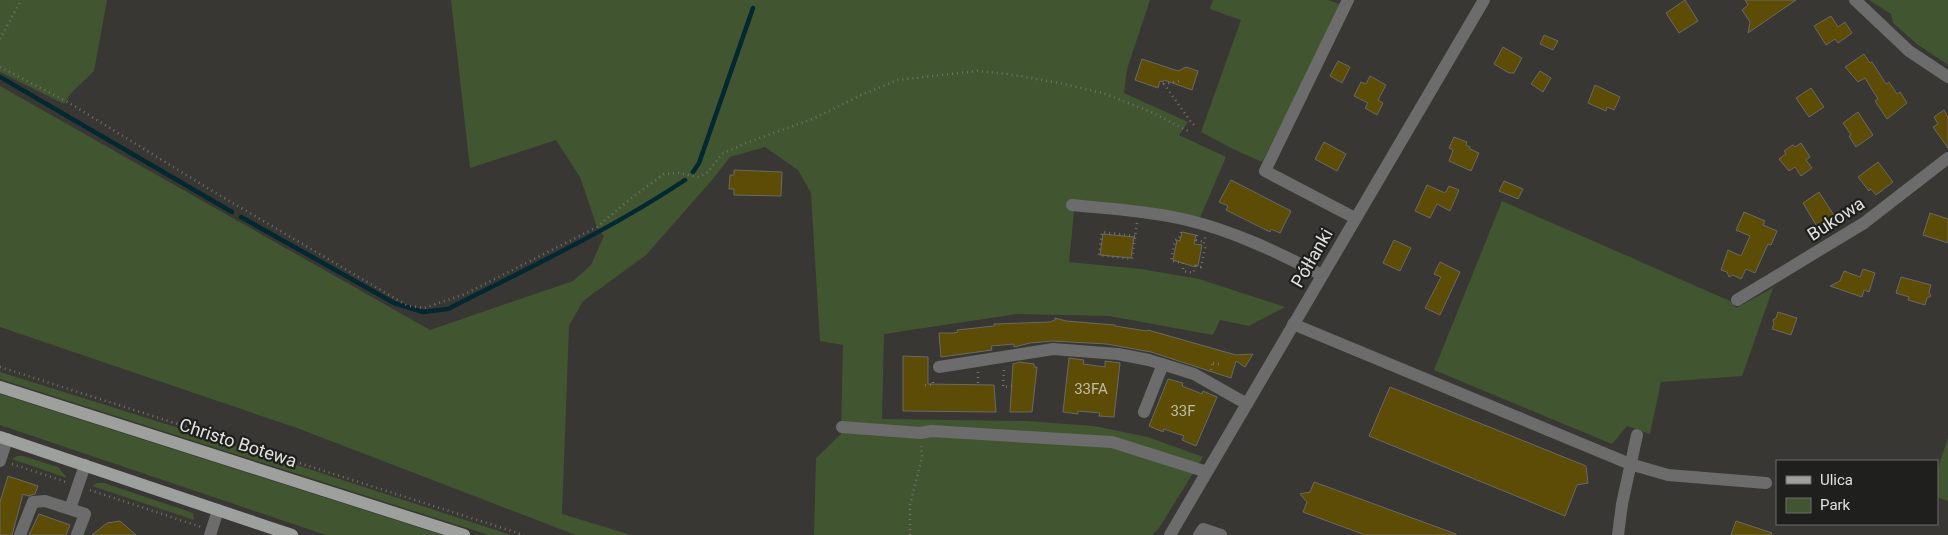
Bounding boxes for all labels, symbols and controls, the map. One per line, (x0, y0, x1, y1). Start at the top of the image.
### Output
street label: Bukowa (1803, 192, 1868, 245)
street label: Półłanki (1286, 225, 1337, 291)
house number: 33FA (1074, 380, 1108, 398)
house number: 33F (1170, 402, 1196, 420)
street label: Christo Botewa (177, 414, 299, 471)
legend (1776, 460, 1938, 525)
text: Ulica (1820, 471, 1853, 489)
text: Park (1820, 496, 1851, 514)

